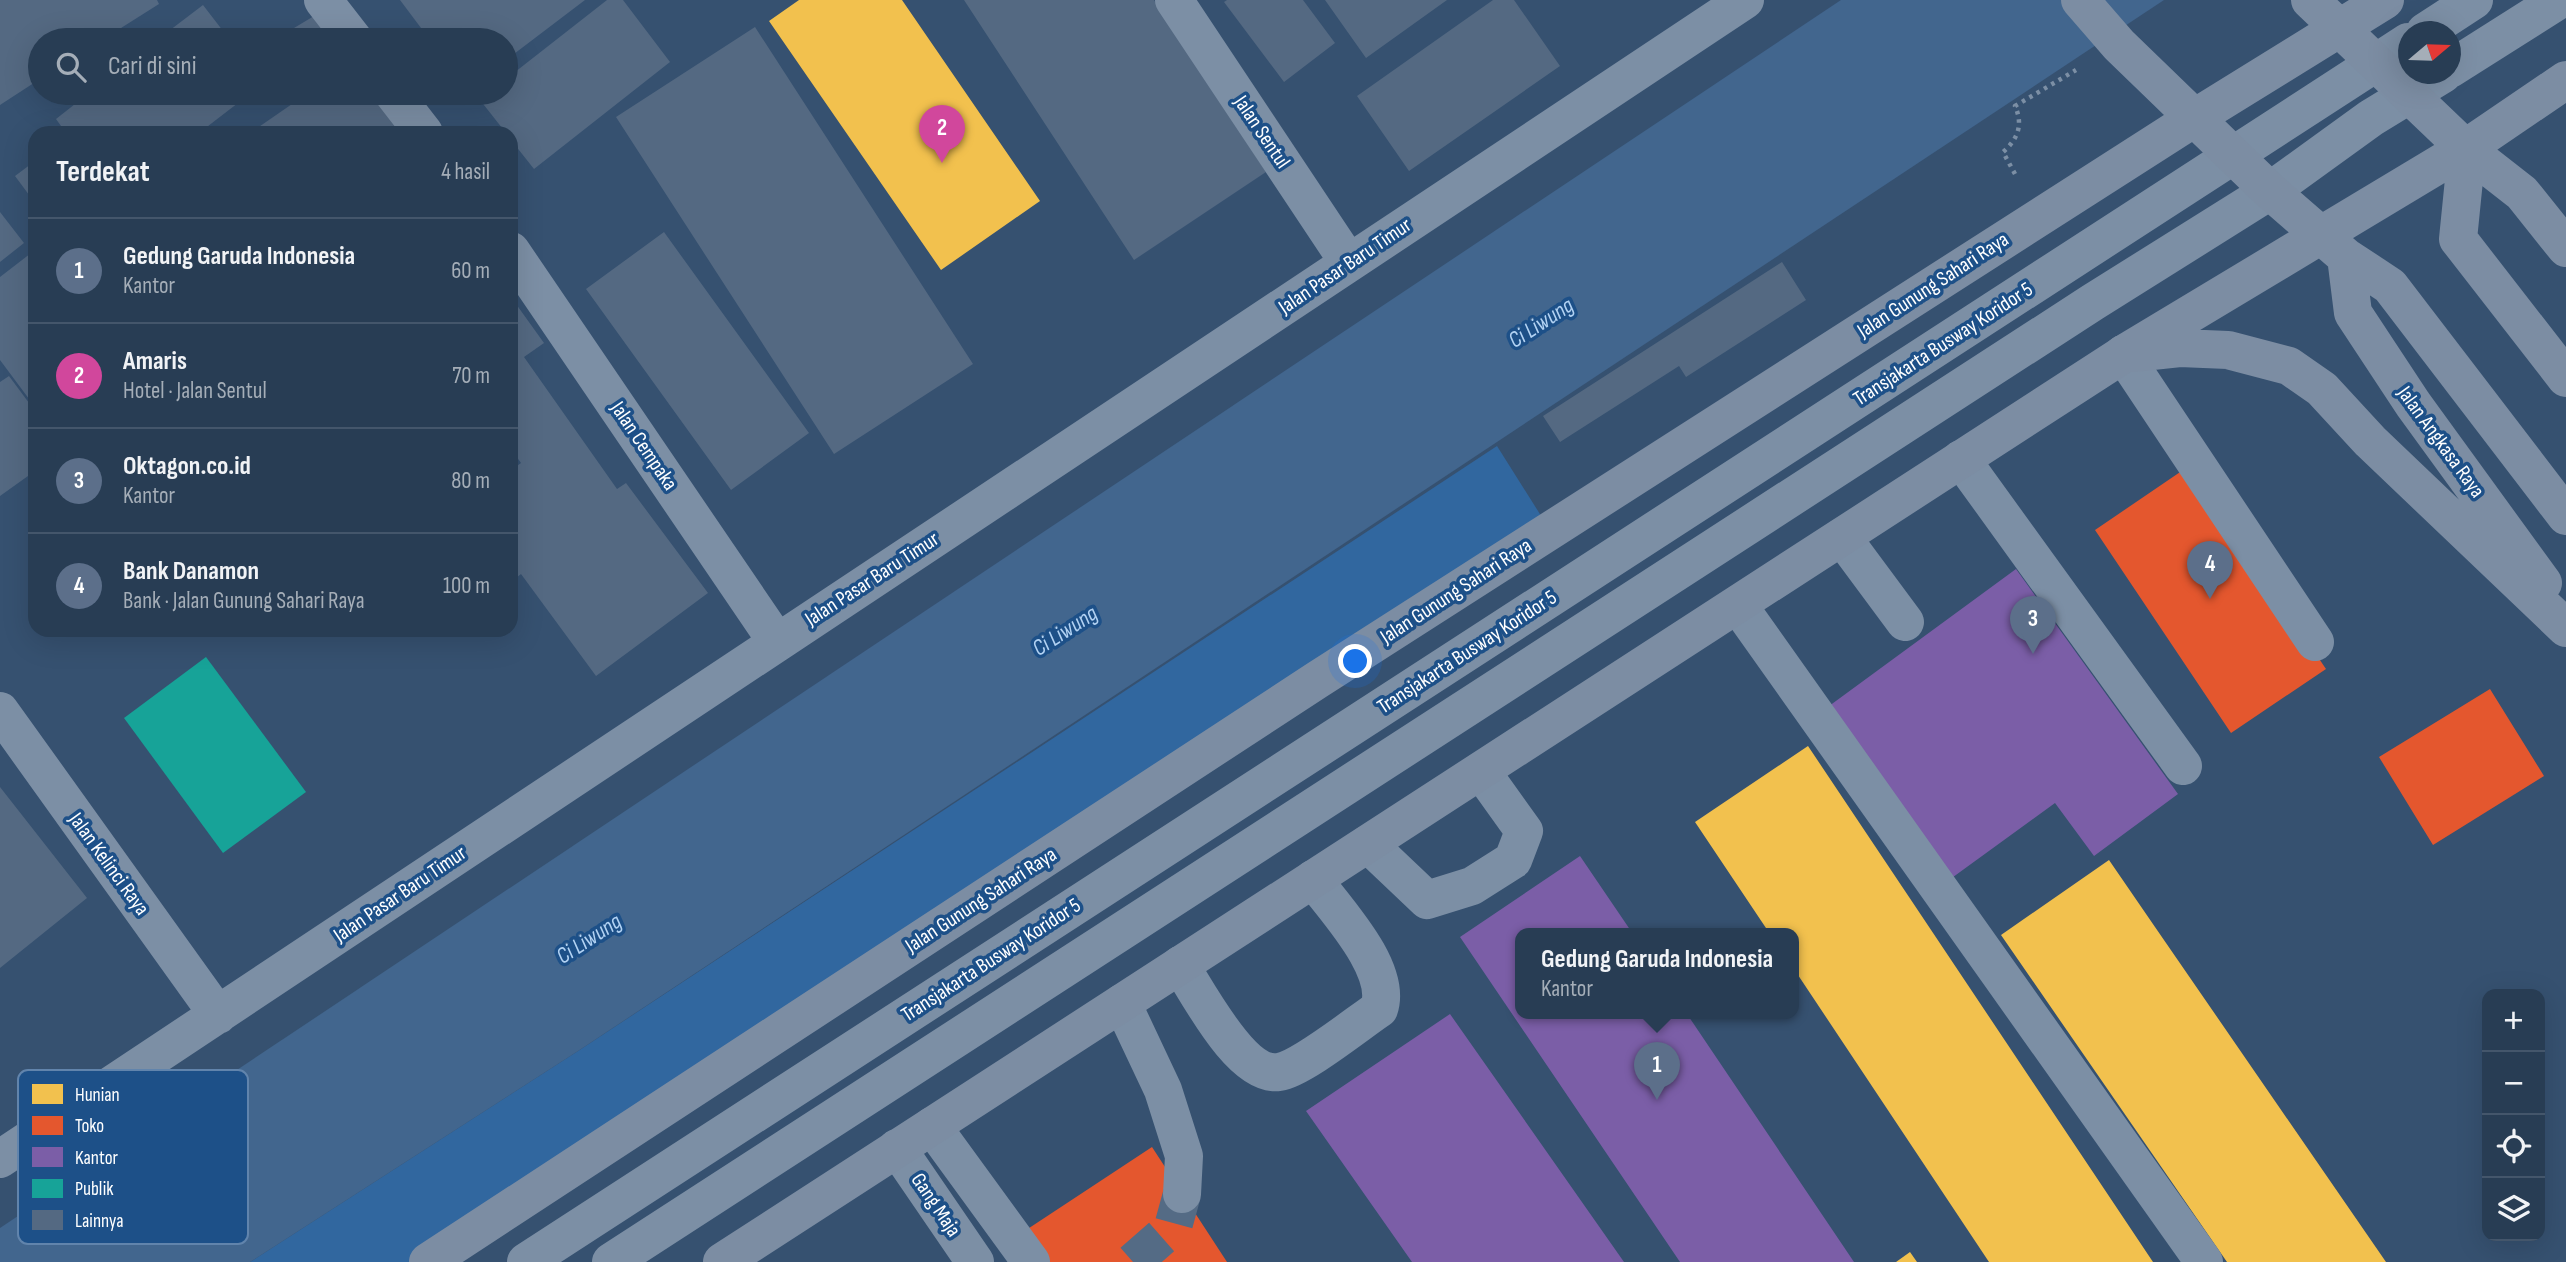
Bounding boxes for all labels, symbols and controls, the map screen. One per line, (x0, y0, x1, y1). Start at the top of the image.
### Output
north arrow (2398, 21, 2461, 84)
search box (28, 28, 518, 105)
icon: search (52, 48, 90, 86)
text: Cari di sini (108, 51, 197, 82)
street label: Jalan Sentul (1228, 90, 1295, 173)
pin: 2 (919, 105, 965, 163)
text: Terdekat (56, 154, 150, 190)
text: 4 hasil (441, 158, 490, 186)
street label: Jalan Pasar Baru Timur (1273, 212, 1416, 320)
street label: Jalan Gunung Sahari Raya (1852, 227, 2013, 344)
text: Gedung Garuda Indonesia (123, 241, 355, 272)
text: 1 (74, 257, 84, 285)
text: 60 m (451, 257, 490, 285)
text: Kantor (123, 272, 175, 300)
street label: Transjakarta Busway Koridor 5 (1849, 277, 2037, 411)
water label: Ci Liwung (1503, 291, 1580, 354)
text: Amaris (123, 346, 187, 377)
text: 2 (74, 362, 84, 390)
text: 70 m (452, 362, 490, 390)
text: Hotel · Jalan Sentul (123, 377, 267, 405)
street label: Jalan Angkasa Raya (2392, 381, 2490, 503)
street label: Jalan Cempaka (605, 396, 683, 495)
text: Oktagon.co.id (123, 451, 251, 482)
text: 3 (74, 467, 84, 495)
text: 80 m (451, 467, 490, 495)
text: Kantor (123, 482, 175, 510)
street label: Jalan Pasar Baru Timur (800, 526, 944, 632)
street label: Jalan Gunung Sahari Raya (1375, 533, 1536, 650)
pin: 4 (2187, 541, 2233, 599)
text: Bank Danamon (123, 556, 259, 587)
text: 4 (74, 572, 84, 600)
text: 100 m (443, 572, 490, 600)
street label: Transjakarta Busway Koridor 5 (1373, 585, 1561, 719)
text: Bank · Jalan Gunung Sahari Raya (123, 587, 365, 615)
pin: 3 (2010, 596, 2056, 654)
water label: Ci Liwung (1027, 599, 1104, 662)
your location (1338, 644, 1372, 678)
street label: Jalan Kelinci Raya (63, 807, 155, 920)
street label: Jalan Pasar Baru Timur (328, 840, 471, 948)
street label: Jalan Gunung Sahari Raya (900, 842, 1061, 959)
street label: Transjakarta Busway Koridor 5 (897, 893, 1085, 1027)
water label: Ci Liwung (551, 907, 628, 970)
popup (1515, 928, 1799, 1019)
text: Gedung Garuda Indonesia (1541, 944, 1773, 975)
text: Kantor (1541, 975, 1593, 1003)
map controls (2482, 989, 2545, 1241)
button: + (2482, 989, 2545, 1052)
pin: 1 (1634, 1042, 1680, 1100)
button: − (2482, 1052, 2545, 1115)
legend (18, 1070, 248, 1244)
text: Hunian (75, 1084, 120, 1107)
text: Toko (75, 1115, 104, 1138)
button: locate (2482, 1115, 2545, 1178)
text: Kantor (75, 1147, 119, 1170)
street label: Gang Maja (906, 1168, 966, 1242)
text: Publik (75, 1178, 114, 1201)
button: layers (2482, 1178, 2545, 1241)
text: Lainnya (75, 1210, 123, 1233)

